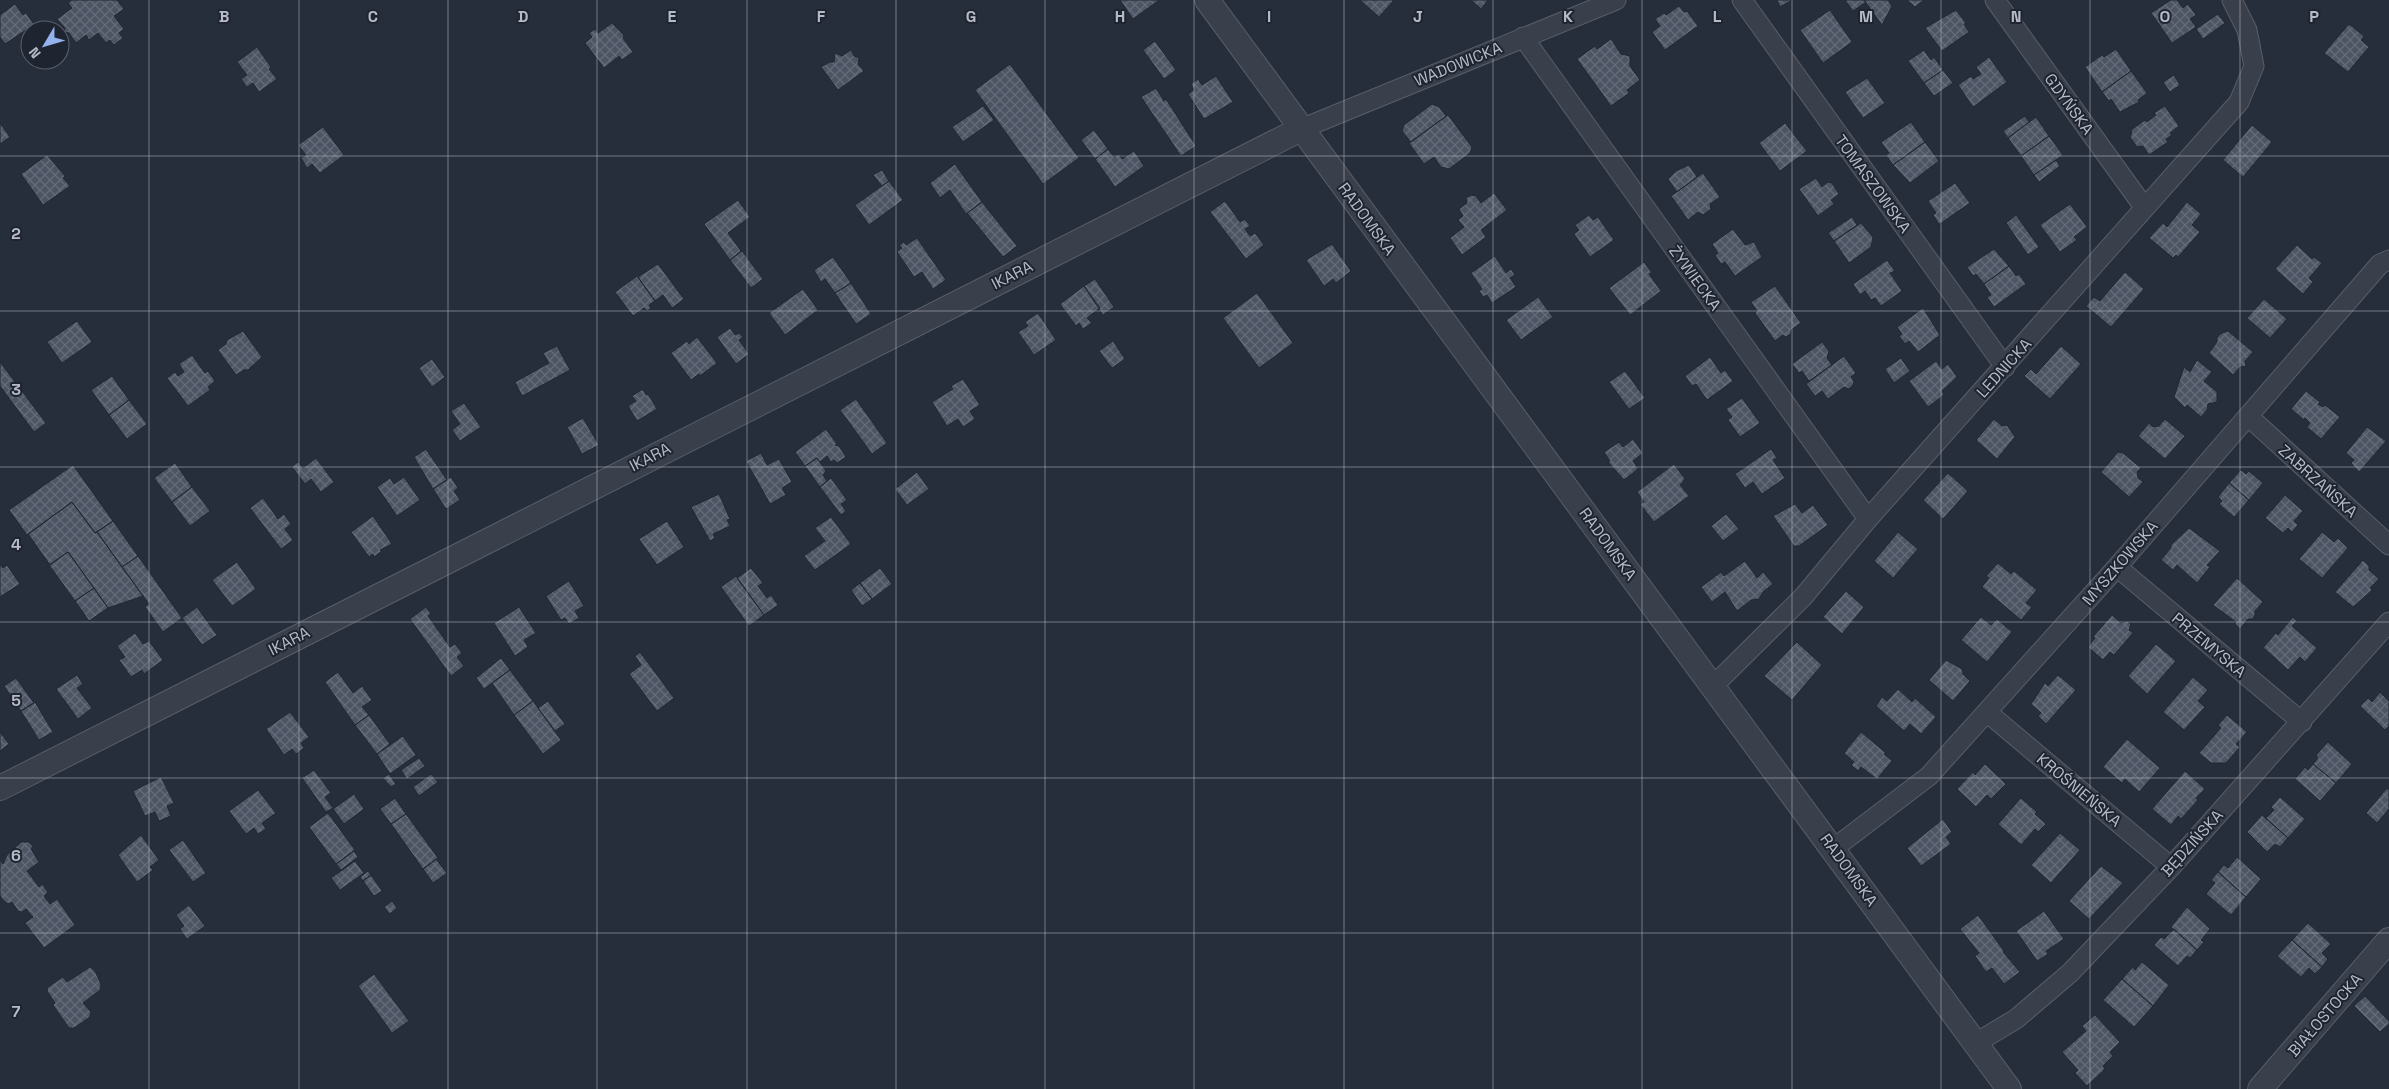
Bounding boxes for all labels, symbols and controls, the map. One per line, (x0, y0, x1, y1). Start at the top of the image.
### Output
text: B (219, 6, 229, 27)
text: C (368, 6, 378, 27)
text: D (518, 6, 528, 27)
text: E (668, 6, 677, 27)
text: F (817, 6, 826, 27)
text: G (966, 6, 976, 27)
text: H (1115, 6, 1125, 27)
text: I (1267, 6, 1271, 27)
text: J (1413, 6, 1423, 27)
text: K (1563, 6, 1573, 27)
text: L (1713, 6, 1722, 27)
text: M (1859, 6, 1873, 27)
text: N (2011, 6, 2021, 27)
text: O (2160, 6, 2171, 27)
text: P (2309, 6, 2319, 27)
north arrow (20, 20, 70, 70)
street label: WADOWICKA (1411, 37, 1505, 91)
text: N (25, 44, 45, 62)
street label: GDYŃSKA (2040, 69, 2098, 139)
street label: TOMASZOWSKA (1830, 131, 1916, 237)
street label: RADOMSKA (1334, 178, 1400, 260)
text: 2 (11, 223, 21, 244)
street label: ŻYWIECKA (1664, 241, 1726, 315)
street label: IKARA (988, 256, 1036, 294)
street label: LEDNICKA (1972, 334, 2036, 402)
text: 3 (11, 379, 21, 400)
street label: IKARA (626, 438, 674, 476)
street label: ZABRZAŃSKA (2274, 440, 2362, 522)
street label: RADOMSKA (1575, 503, 1641, 585)
street label: MYSZKOWSKA (2077, 516, 2163, 610)
text: 4 (11, 534, 21, 555)
street label: PRZEMYSKA (2167, 608, 2251, 682)
street label: IKARA (265, 622, 313, 660)
text: 5 (11, 690, 21, 711)
street label: KROŚNIEŃSKA (2032, 748, 2126, 832)
street label: BĘDZIŃSKA (2156, 805, 2228, 881)
street label: RADOMSKA (1816, 829, 1882, 911)
text: 6 (11, 845, 21, 866)
street label: BIAŁOSTOCKA (2283, 969, 2367, 1061)
text: 7 (12, 1001, 21, 1022)

